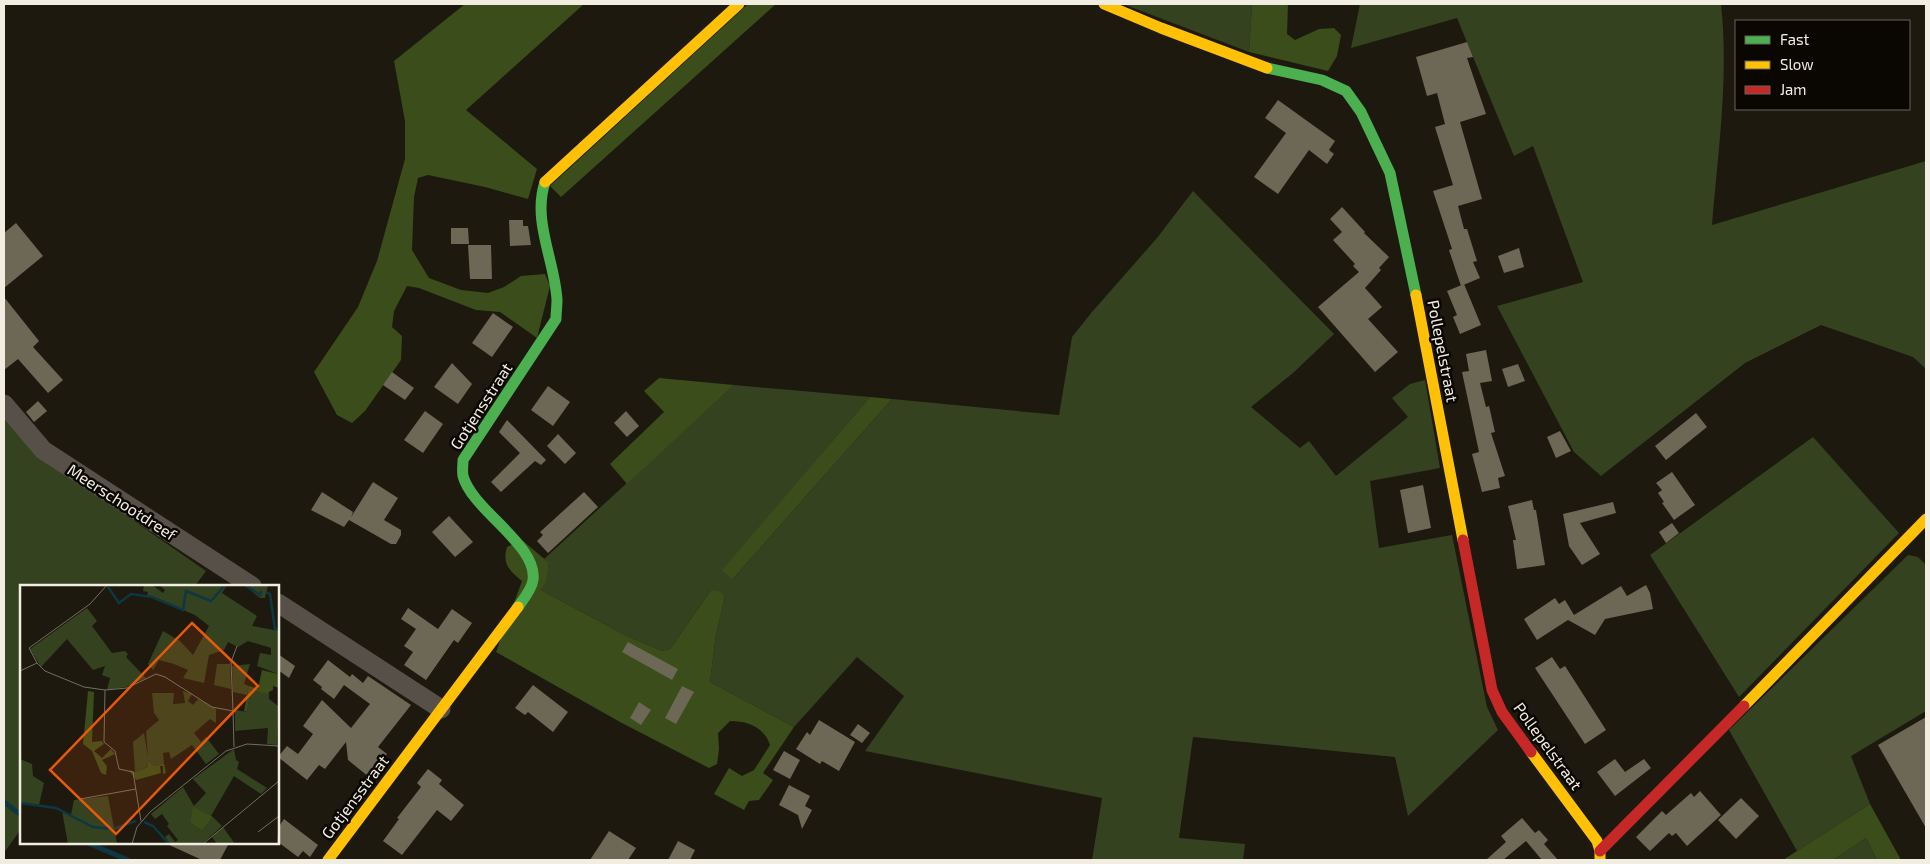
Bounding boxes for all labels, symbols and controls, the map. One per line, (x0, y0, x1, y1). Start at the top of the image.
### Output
legend (1735, 20, 1910, 110)
text: Fast (1780, 30, 1810, 48)
text: Slow (1780, 55, 1814, 73)
text: Jam (1780, 80, 1806, 98)
street label: Pollepelstraat (1424, 298, 1463, 404)
street label: Gotjensstraat (446, 359, 516, 453)
street label: Meerschootdreef (64, 459, 181, 544)
inset map (20, 585, 279, 844)
street label: Pollepelstraat (1510, 698, 1586, 793)
street label: Gotjensstraat (317, 751, 393, 843)

